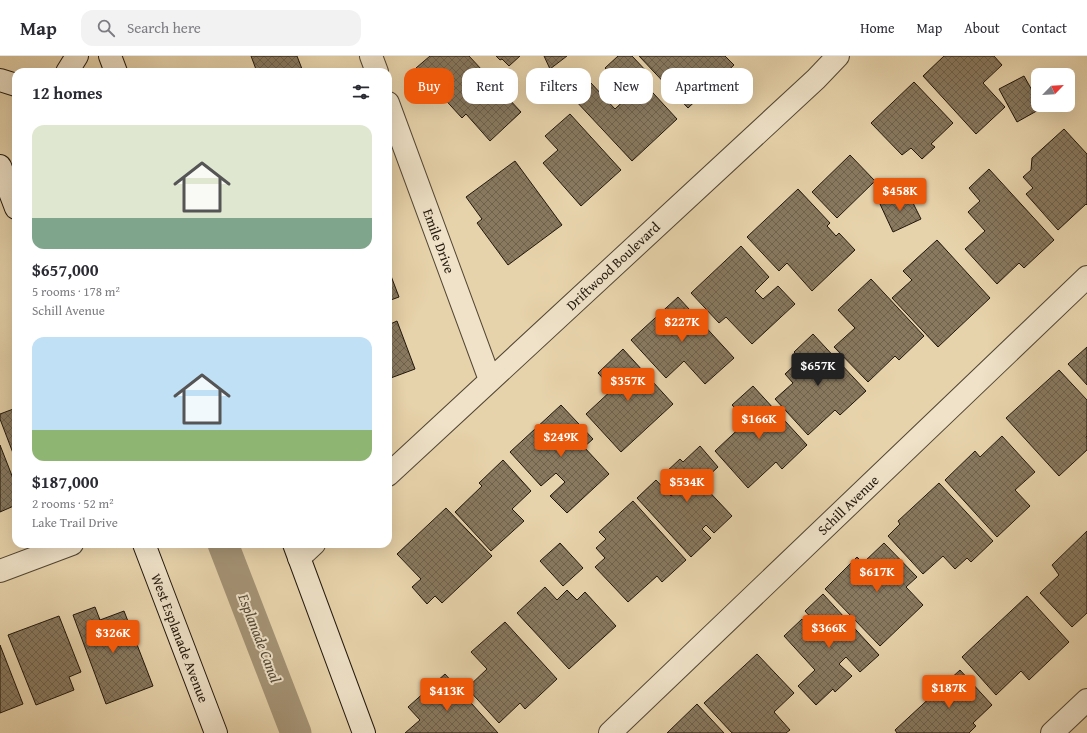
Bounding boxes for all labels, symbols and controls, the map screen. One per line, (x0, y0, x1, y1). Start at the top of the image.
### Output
search box (81, 10, 361, 46)
text: Map (20, 14, 57, 42)
icon: search (95, 17, 117, 39)
text: Search here (127, 17, 201, 38)
text: Home (860, 18, 895, 38)
text: Map (917, 18, 942, 38)
text: About (964, 18, 1000, 38)
text: Contact (1022, 18, 1067, 38)
chip: Buy (404, 68, 454, 104)
chip: Rent (462, 68, 518, 104)
chip: Filters (526, 68, 591, 104)
chip: New (599, 68, 653, 104)
chip: Apartment (661, 68, 753, 104)
north arrow (1031, 68, 1075, 112)
map controls (1031, 68, 1075, 112)
text: 12 homes (32, 80, 103, 105)
icon: filters (350, 81, 372, 103)
icon: home (166, 151, 238, 223)
pin: $458K (872, 178, 928, 212)
text: $458K (882, 181, 918, 200)
street label: Emile Drive (418, 206, 460, 277)
street label: Driftwood Boulevard (562, 217, 665, 315)
text: $657,000 (32, 257, 98, 282)
text: 5 rooms · 178 m² (32, 282, 120, 301)
text: Schill Avenue (32, 301, 105, 320)
pin: $227K (654, 309, 710, 343)
text: $227K (664, 312, 700, 331)
pin: $657K (790, 353, 846, 387)
text: $657K (800, 356, 836, 375)
icon: home (166, 363, 238, 435)
pin: $357K (600, 368, 656, 402)
text: $357K (610, 371, 646, 390)
pin: $166K (731, 406, 787, 440)
text: $166K (741, 409, 777, 428)
pin: $249K (533, 424, 589, 458)
text: $249K (543, 427, 579, 446)
text: $187,000 (32, 469, 98, 494)
pin: $534K (659, 469, 715, 503)
street label: Schill Avenue (813, 470, 884, 539)
text: $534K (669, 472, 705, 491)
text: 2 rooms · 52 m² (32, 494, 114, 513)
text: Lake Trail Drive (32, 513, 118, 532)
pin: $617K (849, 559, 905, 593)
text: $617K (859, 562, 895, 581)
street label: West Esplanade Avenue (146, 571, 214, 706)
water label: Esplanade Canal (233, 590, 287, 686)
pin: $366K (801, 615, 857, 649)
text: $366K (811, 618, 847, 637)
pin: $326K (85, 620, 141, 654)
text: $326K (95, 623, 131, 642)
pin: $187K (921, 675, 977, 709)
pin: $413K (419, 678, 475, 712)
text: $187K (931, 678, 967, 697)
text: $413K (429, 681, 465, 700)

